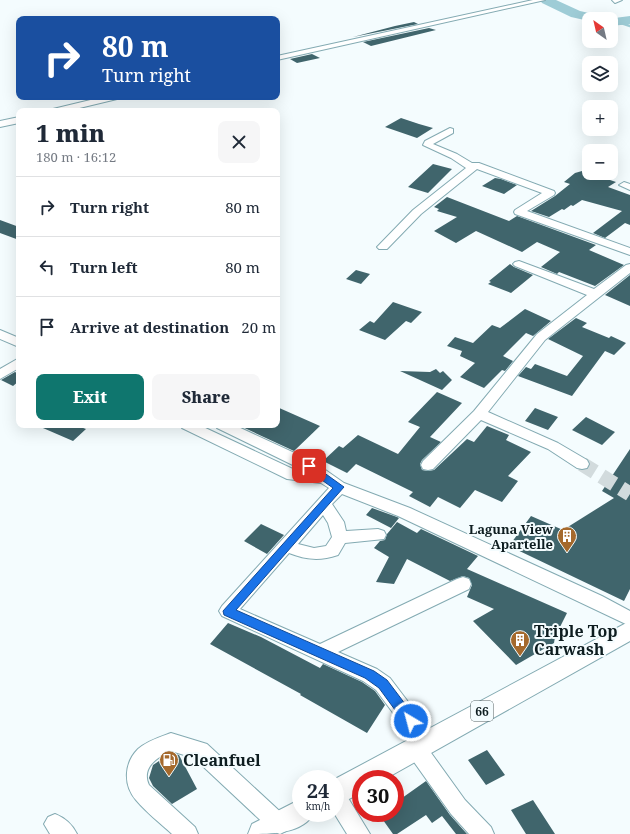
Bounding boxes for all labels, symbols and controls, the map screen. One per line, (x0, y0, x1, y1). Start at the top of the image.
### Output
north arrow (582, 12, 618, 48)
map controls (582, 12, 618, 180)
text: 80 m (102, 27, 169, 65)
icon: right (36, 32, 88, 84)
button: layers (582, 56, 618, 92)
text: Turn right (102, 63, 191, 87)
button: + (582, 100, 618, 136)
text: 1 min (36, 116, 105, 149)
button: close (218, 121, 260, 163)
button: − (582, 144, 618, 180)
text: 180 m · 16:12 (36, 148, 116, 166)
icon: right (36, 196, 58, 218)
text: Turn right (70, 197, 149, 217)
text: 80 m (225, 197, 260, 217)
icon: left (36, 256, 58, 278)
text: Turn left (70, 257, 138, 277)
text: 80 m (225, 257, 260, 277)
icon: arrive (36, 316, 58, 338)
text: Arrive at destination (70, 317, 229, 337)
text: 20 m (241, 317, 276, 337)
button: Exit (36, 374, 144, 420)
button: Share (152, 374, 260, 420)
pin (292, 449, 326, 483)
icon: arrive (298, 455, 320, 477)
place label: Laguna View Apartelle (469, 520, 554, 553)
building icon: Laguna View Apartelle (556, 525, 578, 553)
place label: Triple Top Carwash (534, 620, 618, 660)
building icon: Triple Top Carwash (509, 629, 531, 657)
position arrow (390, 700, 432, 742)
road number: 66 (471, 701, 493, 721)
fuel station icon: Cleanfuel (158, 749, 180, 777)
place label: Cleanfuel (183, 749, 261, 771)
speed limit sign: 30 (352, 770, 404, 822)
text: 24 (307, 777, 329, 804)
text: km/h (306, 799, 330, 813)

